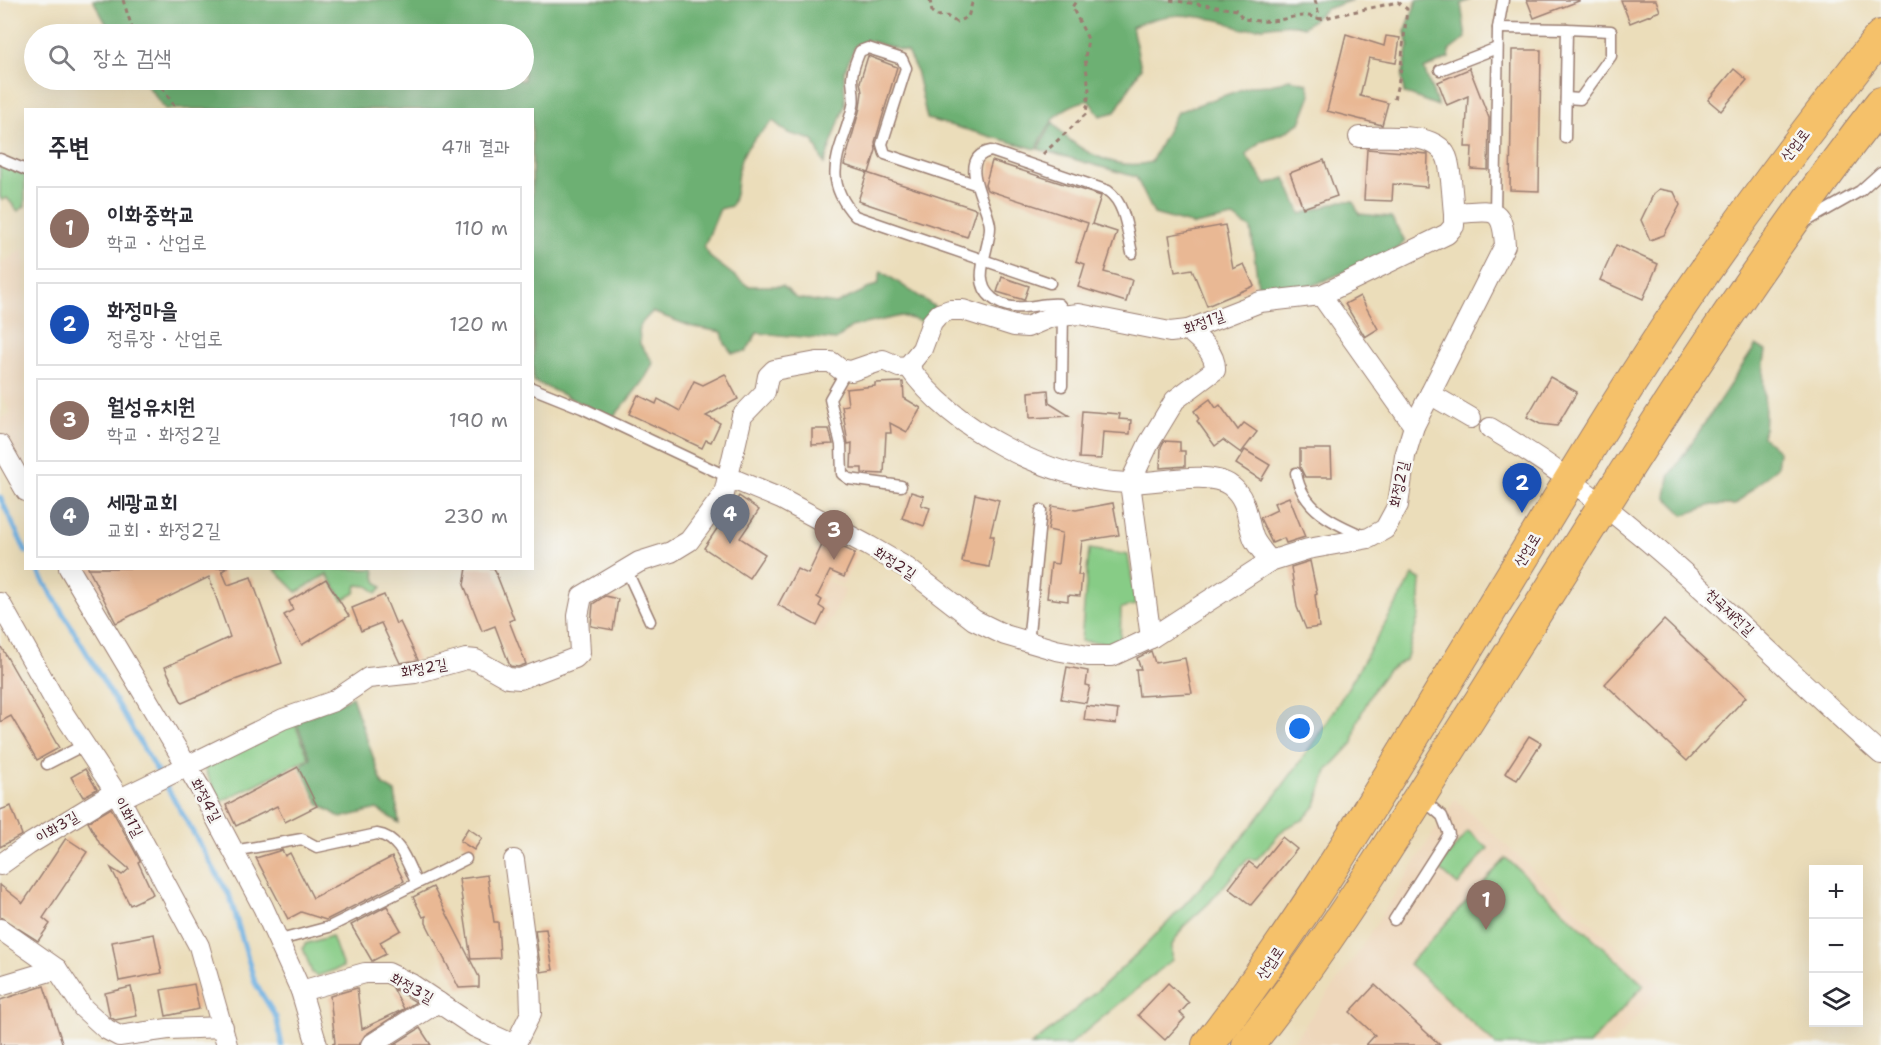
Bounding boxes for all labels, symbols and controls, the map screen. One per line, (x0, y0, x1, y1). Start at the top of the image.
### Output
search box (24, 24, 534, 90)
icon: search (45, 41, 78, 74)
text: 장소 검색 (93, 43, 171, 72)
street label: 산업로 (1776, 125, 1814, 165)
text: 주변 (48, 129, 90, 164)
text: 4개 결과 (441, 134, 510, 160)
text: 이화중학교 (107, 200, 196, 229)
text: 1 (65, 215, 74, 241)
text: 110 m (454, 215, 508, 241)
text: 학교 · 산업로 (107, 229, 207, 255)
text: 화정마을 (107, 296, 178, 325)
street label: 화정1길 (1181, 305, 1227, 339)
text: 2 (63, 311, 77, 337)
text: 120 m (449, 311, 508, 337)
text: 정류장 · 산업로 (107, 325, 223, 351)
text: 월성유치원 (107, 392, 196, 421)
text: 3 (63, 407, 77, 433)
text: 190 m (449, 407, 508, 433)
text: 학교 · 화정2길 (107, 421, 221, 447)
street label: 화정2길 (1384, 459, 1414, 509)
pin: 2 (1502, 464, 1541, 513)
text: 세광교회 (107, 488, 178, 517)
pin: 4 (710, 494, 750, 544)
text: 4 (63, 503, 77, 529)
text: 230 m (443, 503, 508, 529)
pin: 3 (814, 510, 854, 560)
text: 교회 · 화정2길 (107, 517, 221, 543)
street label: 산업로 (1509, 529, 1545, 571)
street label: 화정2길 (870, 542, 920, 584)
street label: 천곡재전길 (1701, 584, 1759, 640)
street label: 화정2길 (399, 654, 449, 682)
your location (1285, 714, 1314, 743)
street label: 화정4길 (186, 775, 226, 825)
street label: 이화1길 (110, 794, 148, 840)
street label: 이화3길 (32, 806, 82, 848)
map controls (1809, 865, 1863, 1027)
button: + (1809, 865, 1863, 919)
pin: 1 (1466, 880, 1506, 930)
button: − (1809, 919, 1863, 973)
street label: 산업로 (1252, 942, 1288, 984)
street label: 화정3길 (387, 968, 437, 1008)
button: layers (1809, 973, 1863, 1027)

